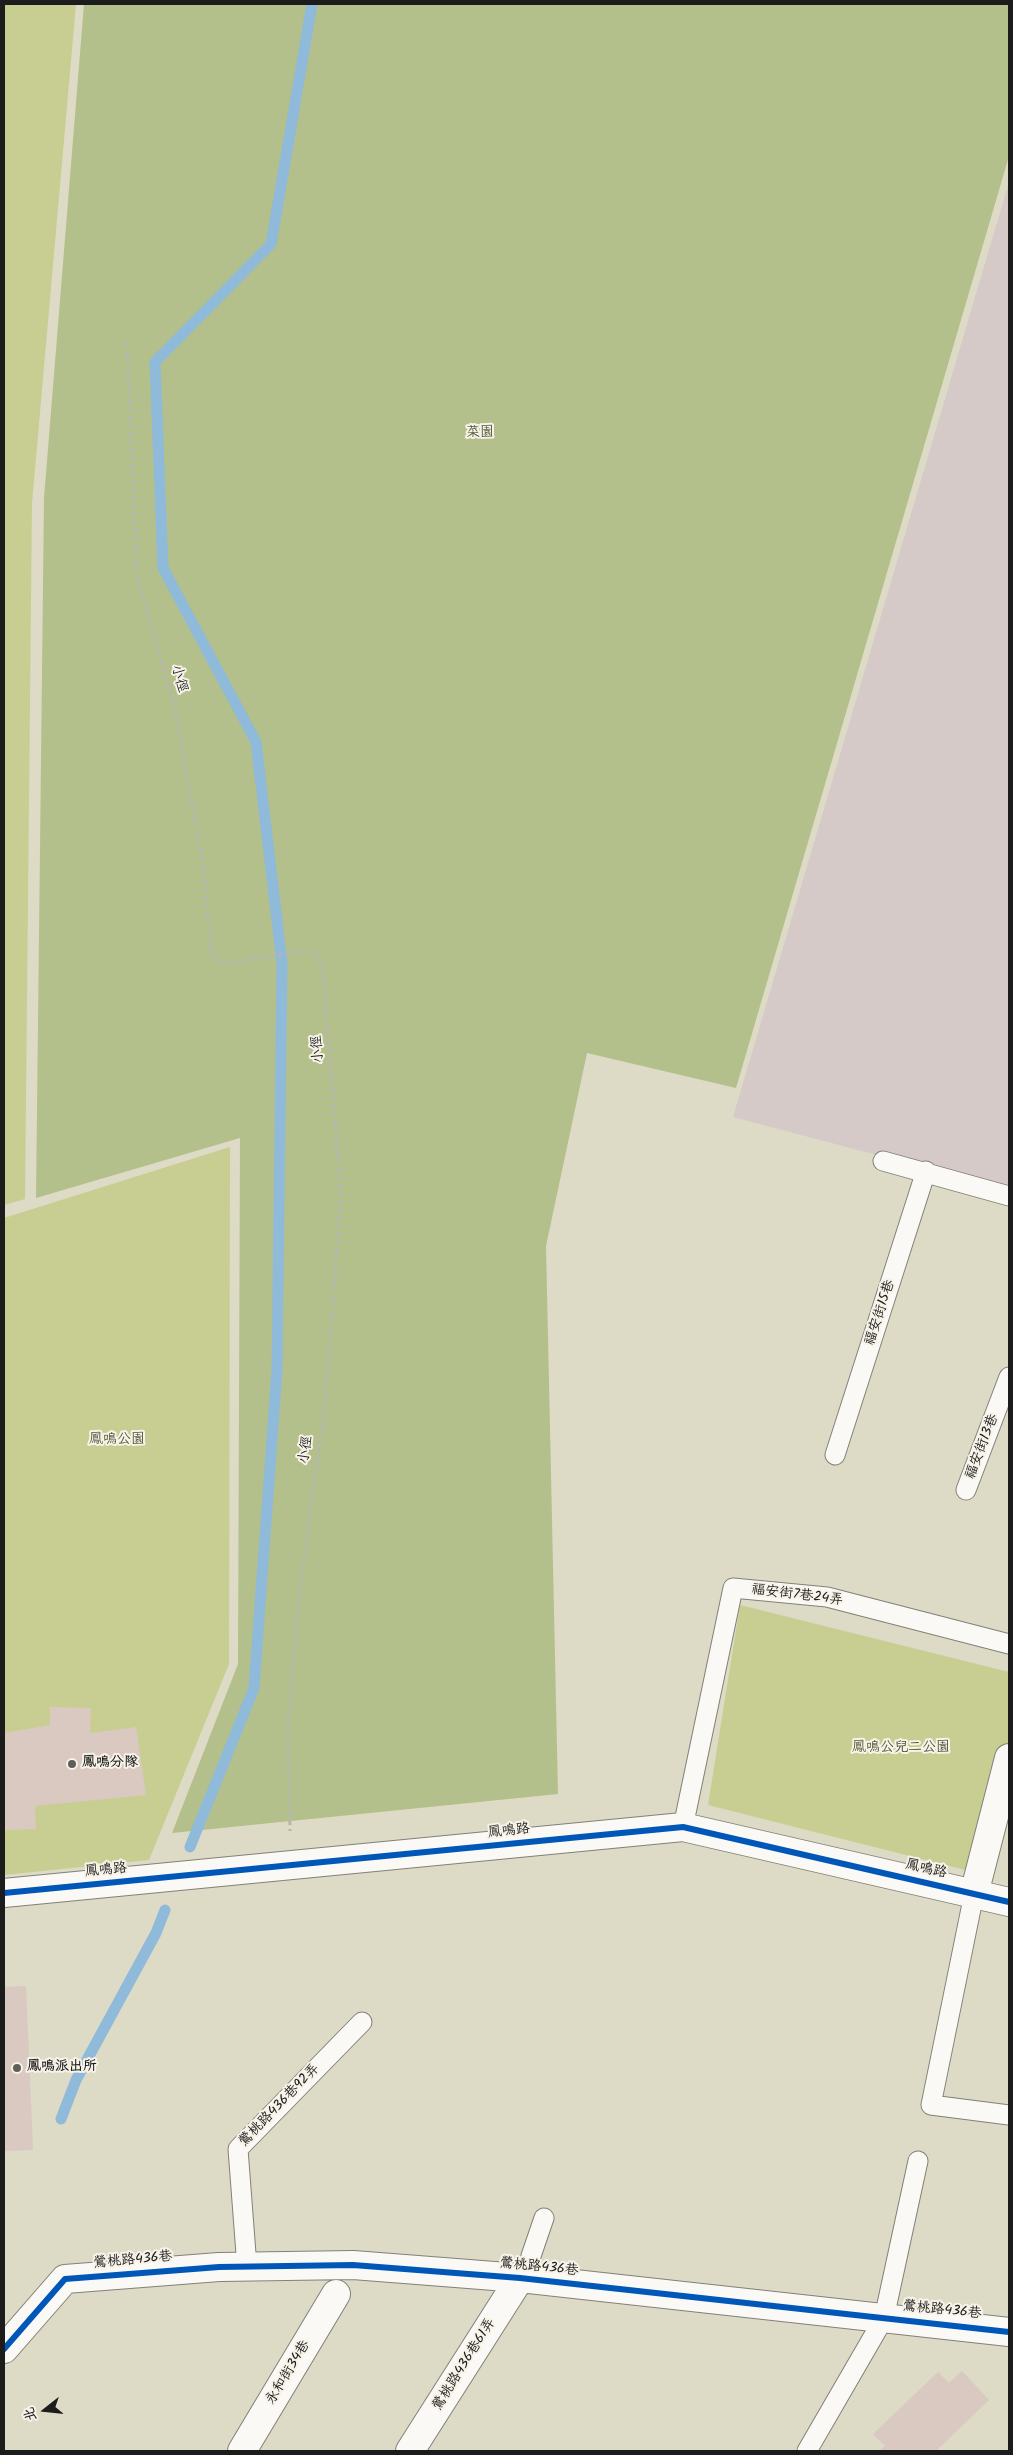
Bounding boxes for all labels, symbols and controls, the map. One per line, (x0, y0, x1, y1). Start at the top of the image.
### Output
park label: 菜園 (466, 426, 494, 442)
street label: 小徑 (166, 663, 190, 695)
street label: 小徑 (309, 1034, 329, 1064)
street label: 福安街15巷 (863, 1278, 899, 1348)
street label: 福安街13巷 (963, 1412, 1003, 1482)
park label: 鳳鳴公園 (89, 1433, 145, 1449)
street label: 小徑 (297, 1435, 317, 1465)
street label: 福安街7巷24弄 (750, 1582, 844, 1610)
park label: 鳳鳴公兒二公園 (852, 1741, 950, 1757)
place label: 鳳鳴分隊 (82, 1756, 138, 1772)
marker: 鳳鳴分隊 (66, 1758, 78, 1770)
street label: 鳳鳴路 (487, 1821, 531, 1843)
street label: 鳳鳴路 (904, 1857, 948, 1883)
street label: 鳳鳴路 (84, 1861, 128, 1881)
place label: 鳳鳴派出所 (27, 2060, 97, 2076)
street label: 鶯桃路436巷92弄 (236, 2061, 324, 2151)
marker: 鳳鳴派出所 (11, 2062, 23, 2074)
street label: 鶯桃路436巷 (93, 2249, 173, 2273)
street label: 鶯桃路436巷 (499, 2255, 579, 2281)
street label: 鶯桃路436巷 (902, 2298, 982, 2324)
street label: 鶯桃路436巷61弄 (430, 2316, 500, 2414)
street label: 永和街34巷 (263, 2338, 315, 2408)
north arrow (20, 2385, 70, 2435)
text: 北 (18, 2404, 43, 2424)

